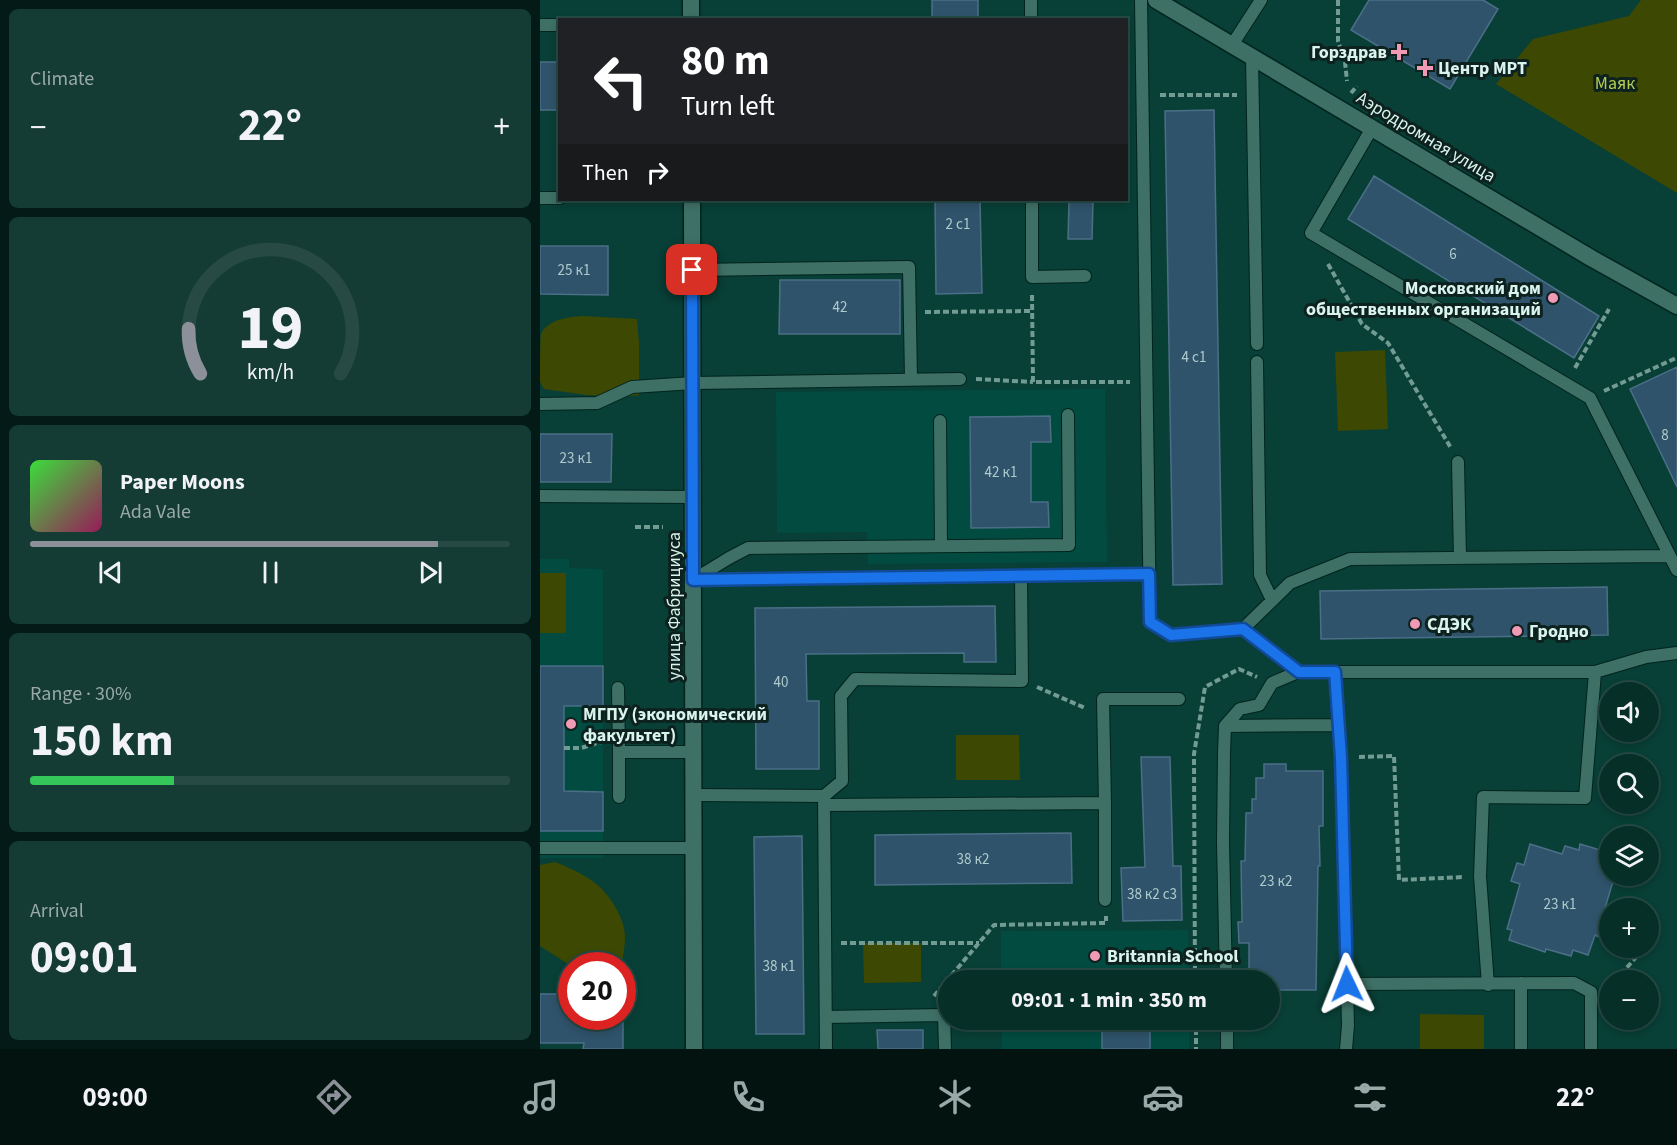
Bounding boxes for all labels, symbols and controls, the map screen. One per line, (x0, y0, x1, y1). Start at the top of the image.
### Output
text: 80 m (681, 31, 770, 91)
place label: Горздрав (1311, 40, 1387, 65)
icon: left (582, 42, 660, 120)
marker: Горздрав (1392, 45, 1406, 59)
place label: Центр МРТ (1438, 56, 1527, 81)
marker: Центр МРТ (1416, 59, 1434, 77)
text: Climate (30, 65, 94, 93)
park label: Маяк (1595, 71, 1635, 96)
street label: Аэродромная улица (1352, 86, 1500, 188)
text: Turn left (681, 87, 775, 126)
text: 22° (238, 94, 302, 158)
text: − (30, 104, 46, 151)
text: + (494, 104, 510, 151)
icon: right (641, 156, 674, 189)
text: Then (582, 157, 629, 189)
house number: 2 с1 (946, 214, 970, 235)
pin (666, 244, 717, 295)
house number: 6 (1449, 244, 1457, 265)
icon: arrive (675, 253, 708, 286)
house number: 25 к1 (558, 260, 590, 281)
place label: Московский дом общественных организаций (1306, 276, 1541, 322)
text: 19 (237, 284, 303, 373)
marker: Московский дом общественных организаций (1546, 291, 1560, 305)
house number: 42 (833, 297, 847, 318)
house number: 4 с1 (1182, 347, 1206, 368)
text: km/h (246, 357, 294, 388)
house number: 8 (1661, 425, 1669, 446)
house number: 23 к1 (560, 448, 592, 469)
house number: 42 к1 (985, 462, 1017, 483)
text: Paper Moons (120, 466, 245, 498)
text: Ada Vale (120, 498, 191, 526)
street label: улица Фабрициуса (662, 532, 687, 680)
icon: previous (94, 556, 127, 589)
icon: pause (254, 556, 287, 589)
icon: next (414, 556, 447, 589)
place label: СДЭК (1427, 612, 1472, 637)
marker: СДЭК (1408, 617, 1422, 631)
place label: Гродно (1529, 619, 1589, 644)
marker: Гродно (1510, 624, 1524, 638)
house number: 40 (774, 672, 788, 693)
text: Range · 30% (30, 680, 131, 708)
map controls (1599, 682, 1659, 1030)
button: sound (1599, 682, 1659, 742)
place label: МГПУ (экономический факультет) (583, 702, 767, 748)
text: 150 km (30, 709, 174, 773)
marker: МГПУ (экономический факультет) (564, 717, 578, 731)
button: search (1599, 754, 1659, 814)
button: layers (1599, 826, 1659, 886)
house number: 38 к2 (957, 849, 989, 870)
house number: 23 к2 (1260, 871, 1292, 892)
house number: 38 к2 с3 (1127, 884, 1177, 905)
house number: 23 к1 (1544, 894, 1576, 915)
text: Arrival (30, 897, 84, 925)
button: + (1599, 898, 1659, 958)
text: 09:01 (30, 926, 139, 990)
place label: Britannia School (1107, 944, 1239, 969)
marker: Britannia School (1088, 949, 1102, 963)
speed limit sign: 20 (558, 952, 636, 1030)
position arrow (1315, 952, 1379, 1016)
house number: 38 к1 (763, 956, 795, 977)
button: − (1599, 970, 1659, 1030)
text: 09:01 · 1 min · 350 m (1011, 984, 1207, 1016)
icon: directions (313, 1076, 355, 1118)
icon: music (520, 1076, 562, 1118)
icon: phone (727, 1076, 769, 1118)
icon: climate (934, 1076, 976, 1118)
icon: car (1142, 1076, 1184, 1118)
icon: filters (1349, 1076, 1391, 1118)
text: 09:00 (83, 1078, 148, 1117)
text: 22° (1556, 1078, 1594, 1117)

